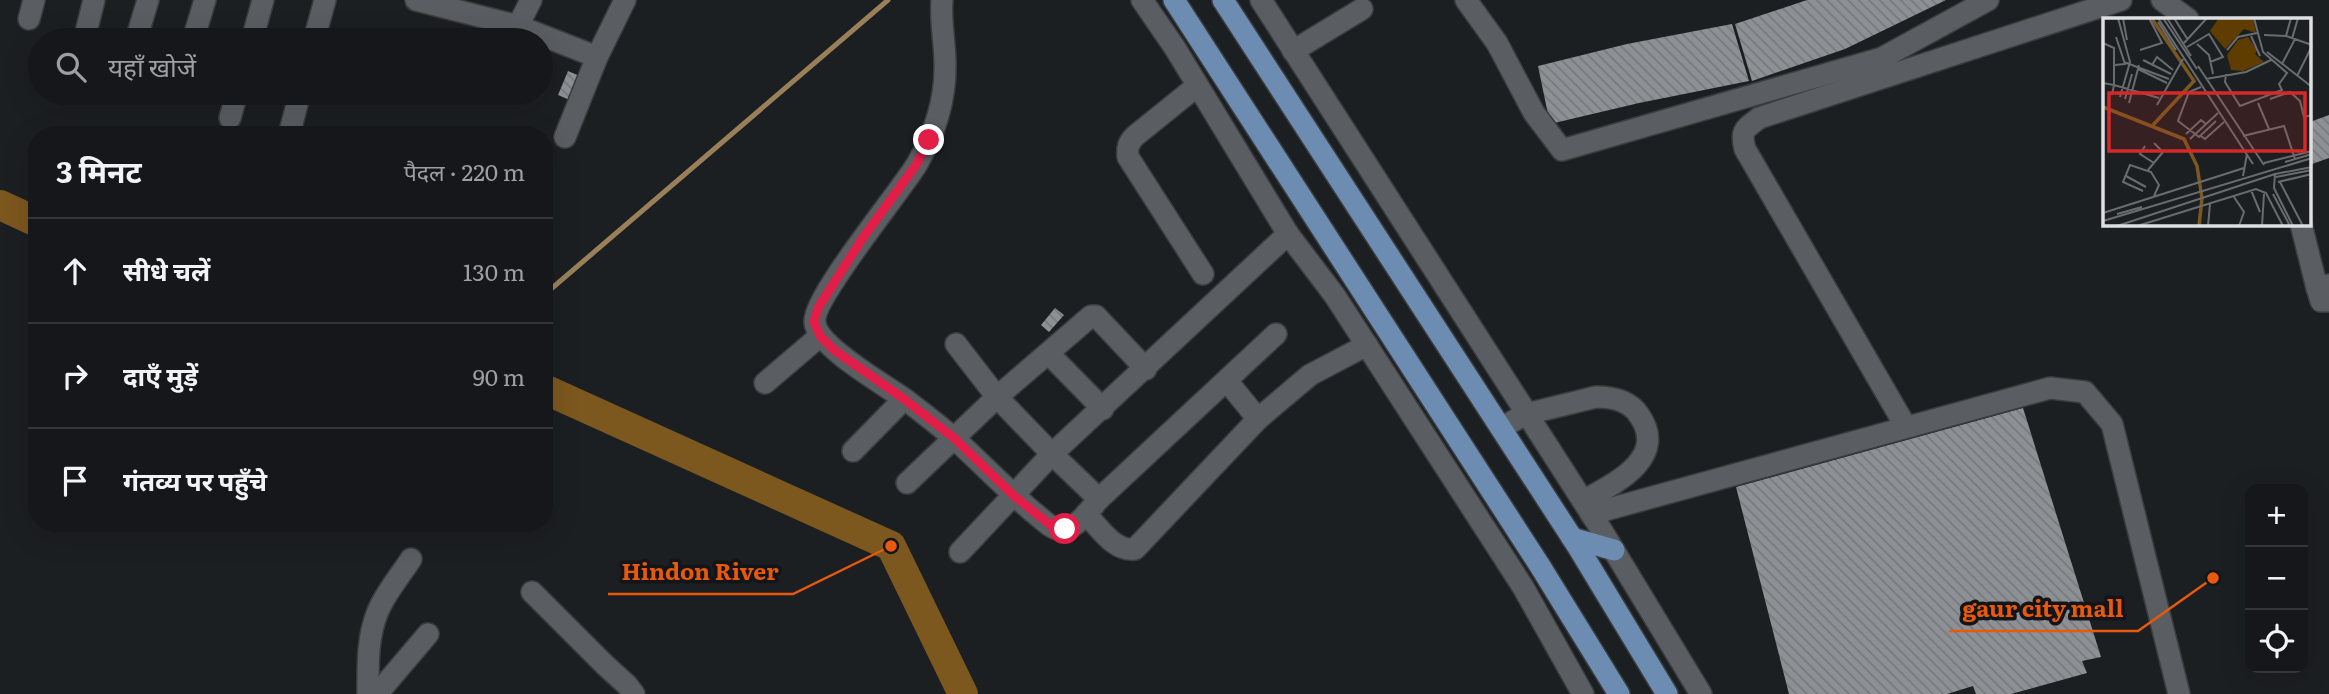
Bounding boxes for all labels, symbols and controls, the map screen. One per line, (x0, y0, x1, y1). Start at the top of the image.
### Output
inset map (2103, 18, 2312, 226)
search box (28, 28, 553, 105)
text: यहाँ खोजें (108, 46, 196, 85)
icon: search (52, 48, 90, 86)
route end (913, 124, 944, 155)
text: 3 मिनट (56, 148, 142, 192)
text: पैदल · 220 m (404, 154, 525, 188)
text: सीधे चलें (123, 250, 210, 289)
icon: ahead (56, 252, 94, 290)
text: 130 m (463, 254, 525, 288)
text: दाएँ मुड़ें (123, 355, 198, 394)
icon: right (56, 357, 94, 395)
text: 90 m (473, 359, 525, 393)
text: गंतव्य पर पहुँचे (123, 460, 267, 499)
icon: arrive (56, 462, 94, 500)
map controls (2245, 484, 2308, 673)
button: + (2245, 484, 2308, 547)
route start (1049, 513, 1080, 544)
button: − (2245, 547, 2308, 610)
callout: Hindon River (608, 550, 793, 594)
text: Hindon River (621, 553, 779, 587)
callout: gaur city mall (1949, 587, 2138, 631)
text: gaur city mall (1963, 590, 2123, 624)
button: locate (2245, 610, 2308, 673)

